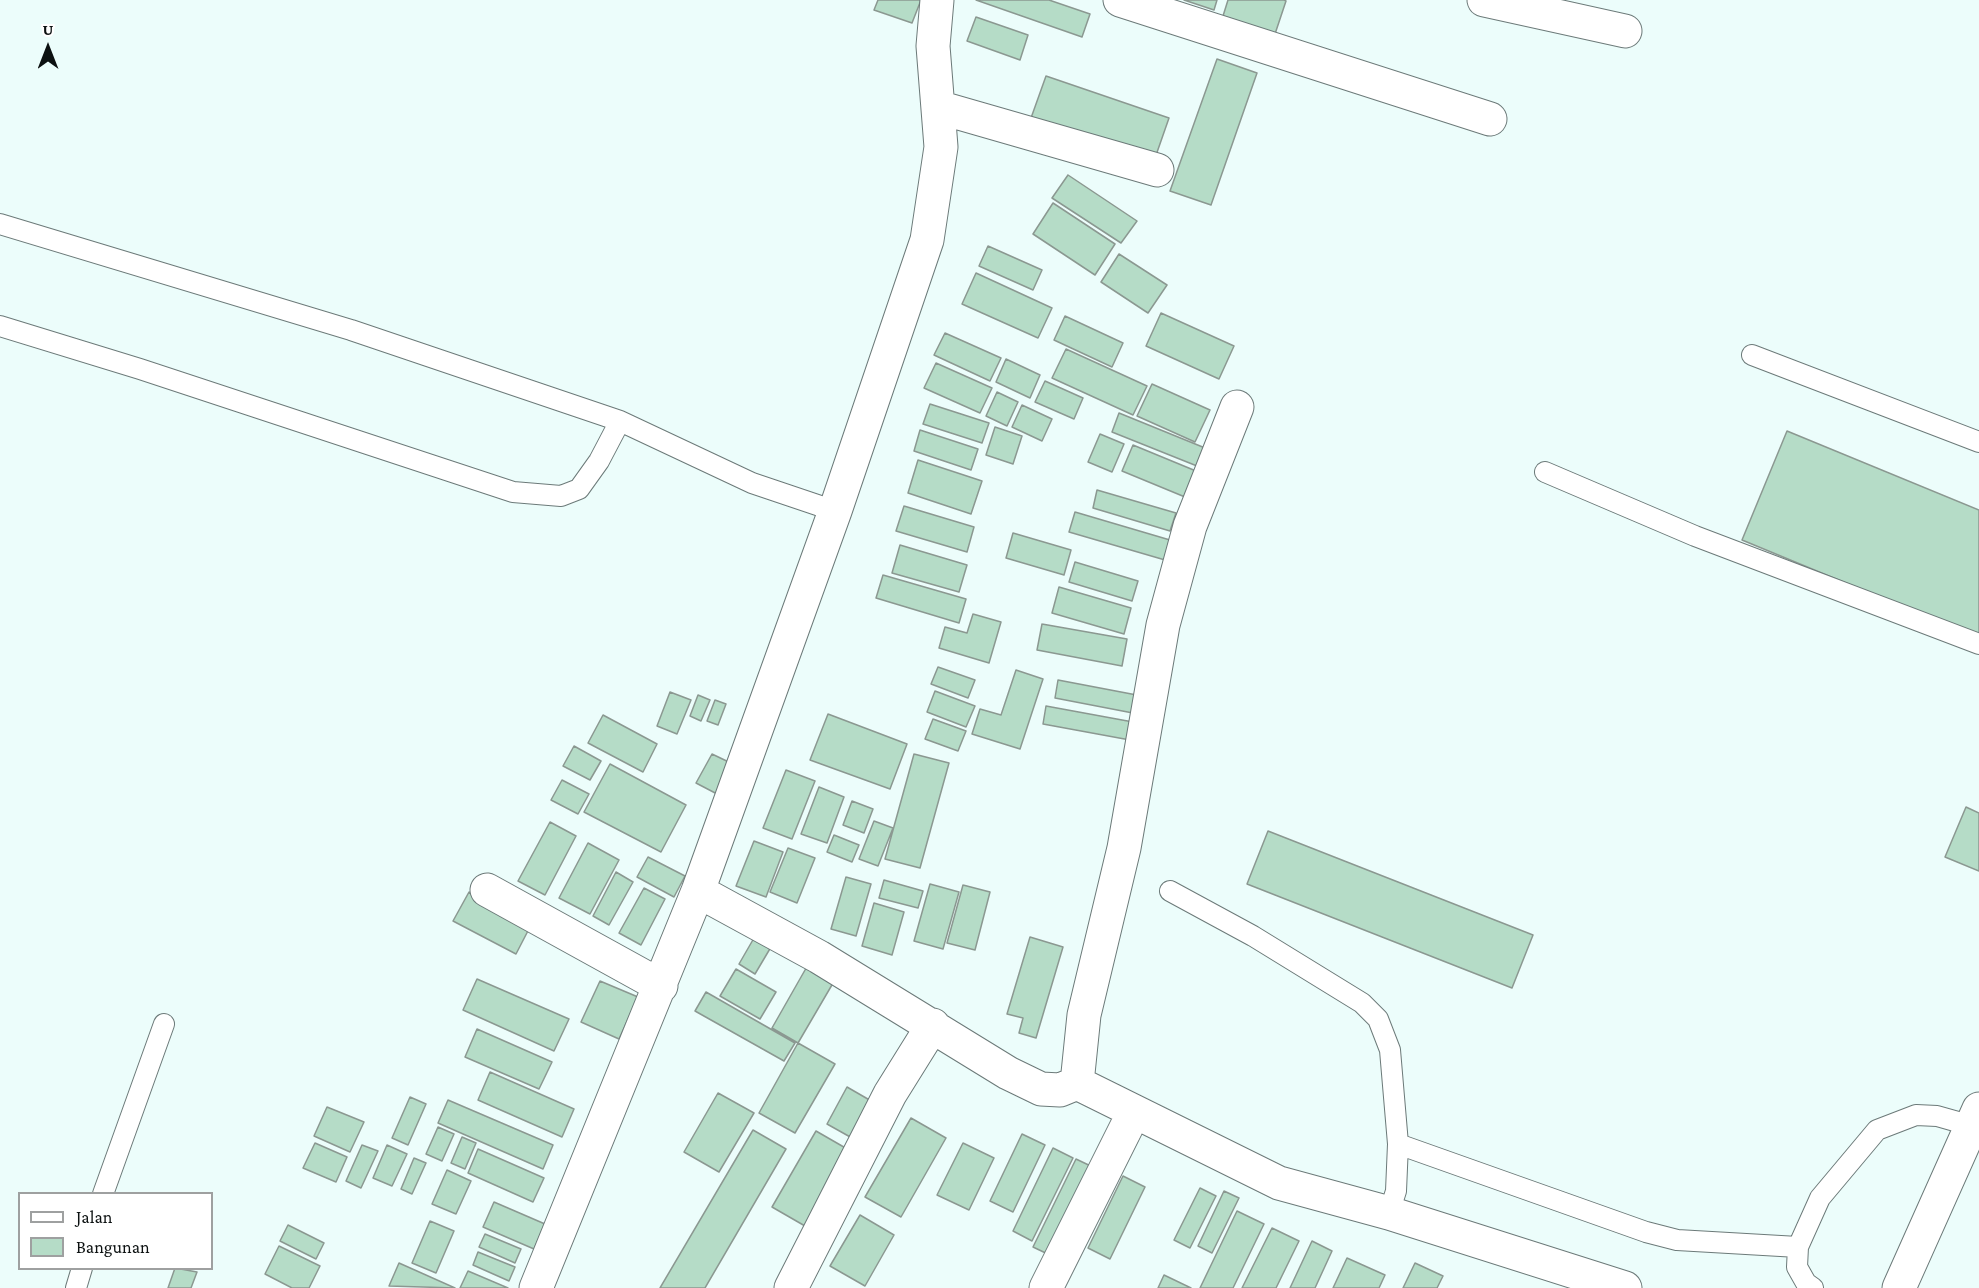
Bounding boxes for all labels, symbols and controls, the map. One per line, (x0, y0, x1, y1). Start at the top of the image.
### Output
north arrow (18, 18, 78, 78)
text: U (43, 21, 53, 38)
legend (18, 1192, 213, 1270)
text: Jalan (76, 1207, 112, 1227)
text: Bangunan (76, 1237, 150, 1257)

